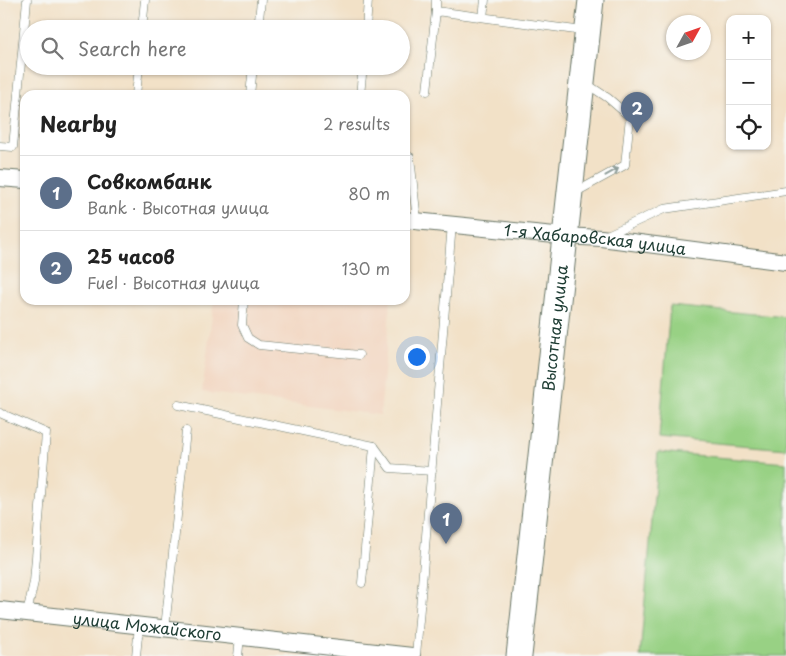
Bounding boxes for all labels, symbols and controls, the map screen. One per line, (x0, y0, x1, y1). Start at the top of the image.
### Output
north arrow (666, 15, 711, 60)
map controls (726, 15, 771, 150)
button: + (726, 15, 771, 60)
search box (20, 20, 410, 75)
icon: search (38, 34, 66, 62)
text: Search here (78, 34, 187, 62)
button: − (726, 60, 771, 105)
pin: 2 (621, 92, 653, 133)
button: locate (726, 105, 771, 150)
text: Nearby (40, 107, 117, 139)
text: 2 results (323, 111, 390, 135)
text: Совкомбанк (87, 167, 212, 195)
one-way arrow (605, 167, 620, 177)
text: 1 (52, 181, 60, 205)
text: 80 m (348, 181, 390, 205)
text: Bank · Высотная улица (87, 195, 269, 219)
street label: 1-я Хабаровская улица (503, 217, 688, 260)
text: 25 часов (87, 242, 175, 270)
text: 2 (50, 256, 62, 280)
text: 130 m (342, 256, 390, 280)
street label: Высотная улица (535, 263, 573, 392)
text: Fuel · Высотная улица (87, 270, 259, 294)
your location (404, 344, 430, 370)
pin: 1 (430, 503, 462, 544)
street label: улица Можайского (72, 605, 223, 646)

